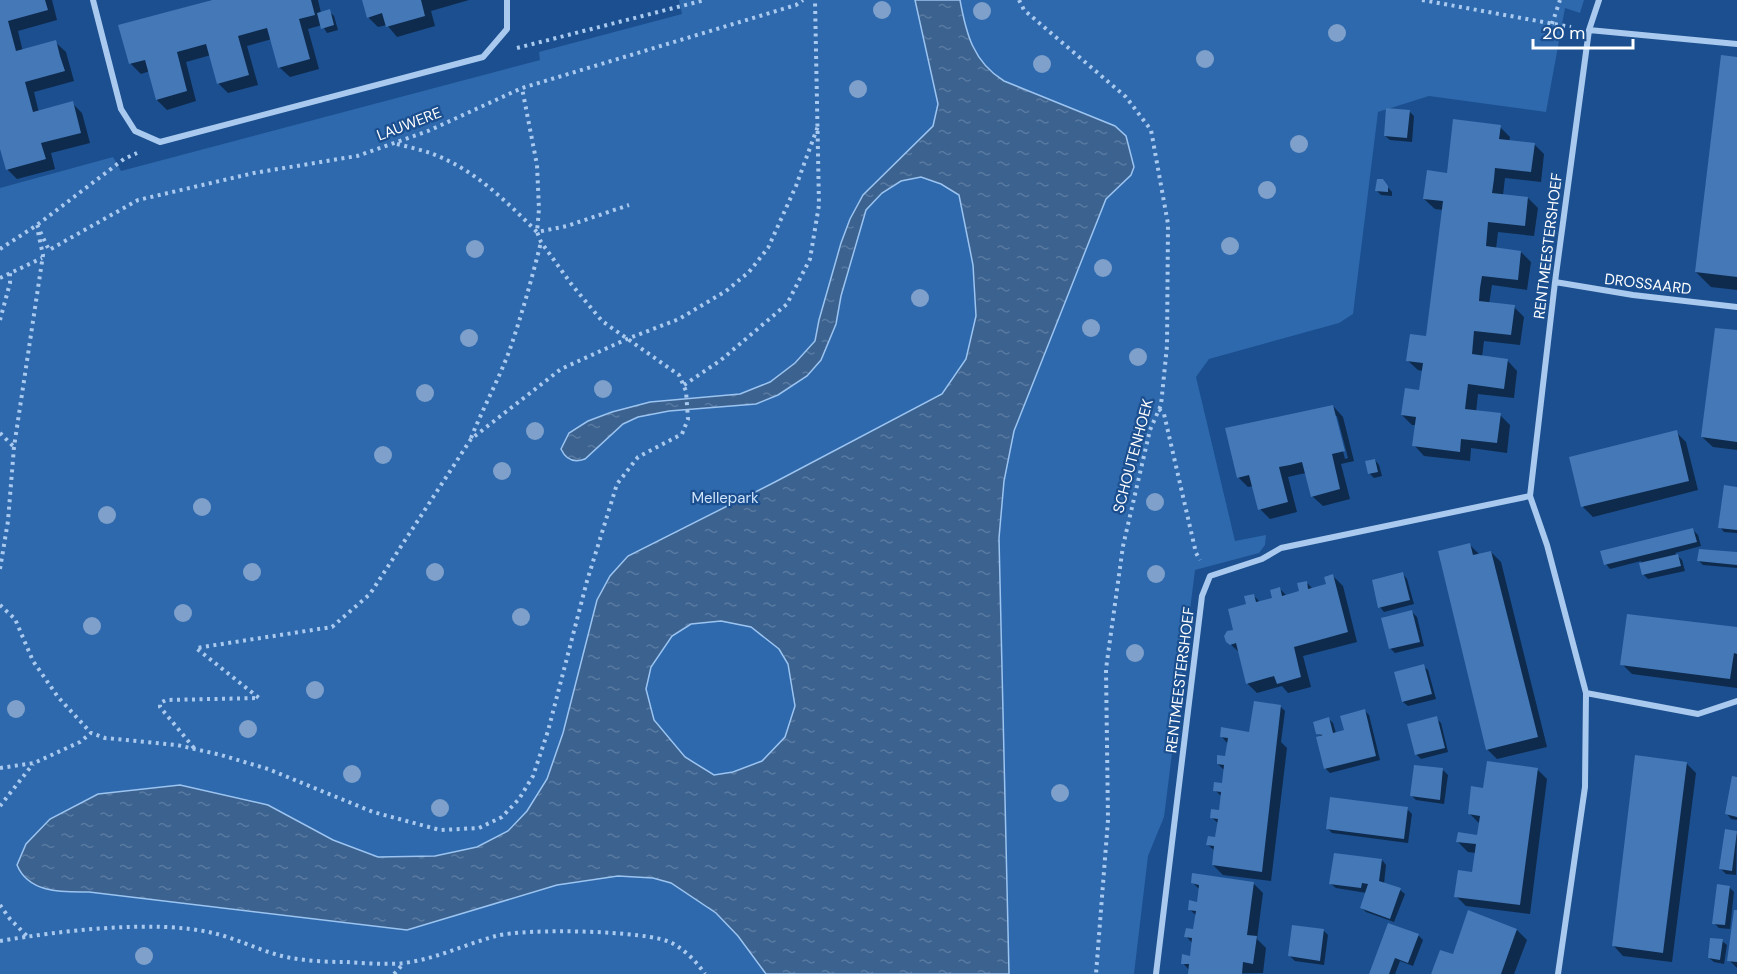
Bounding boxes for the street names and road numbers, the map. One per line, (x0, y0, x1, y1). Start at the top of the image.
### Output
street label: LAUWERE (374, 103, 444, 145)
street label: RENTMEESTERSHOEF (1529, 172, 1567, 320)
street label: DROSSAARD (1603, 269, 1693, 299)
street label: SCHOUTENHOEK (1108, 396, 1158, 515)
street label: RENTMEESTERSHOEF (1161, 606, 1199, 754)

